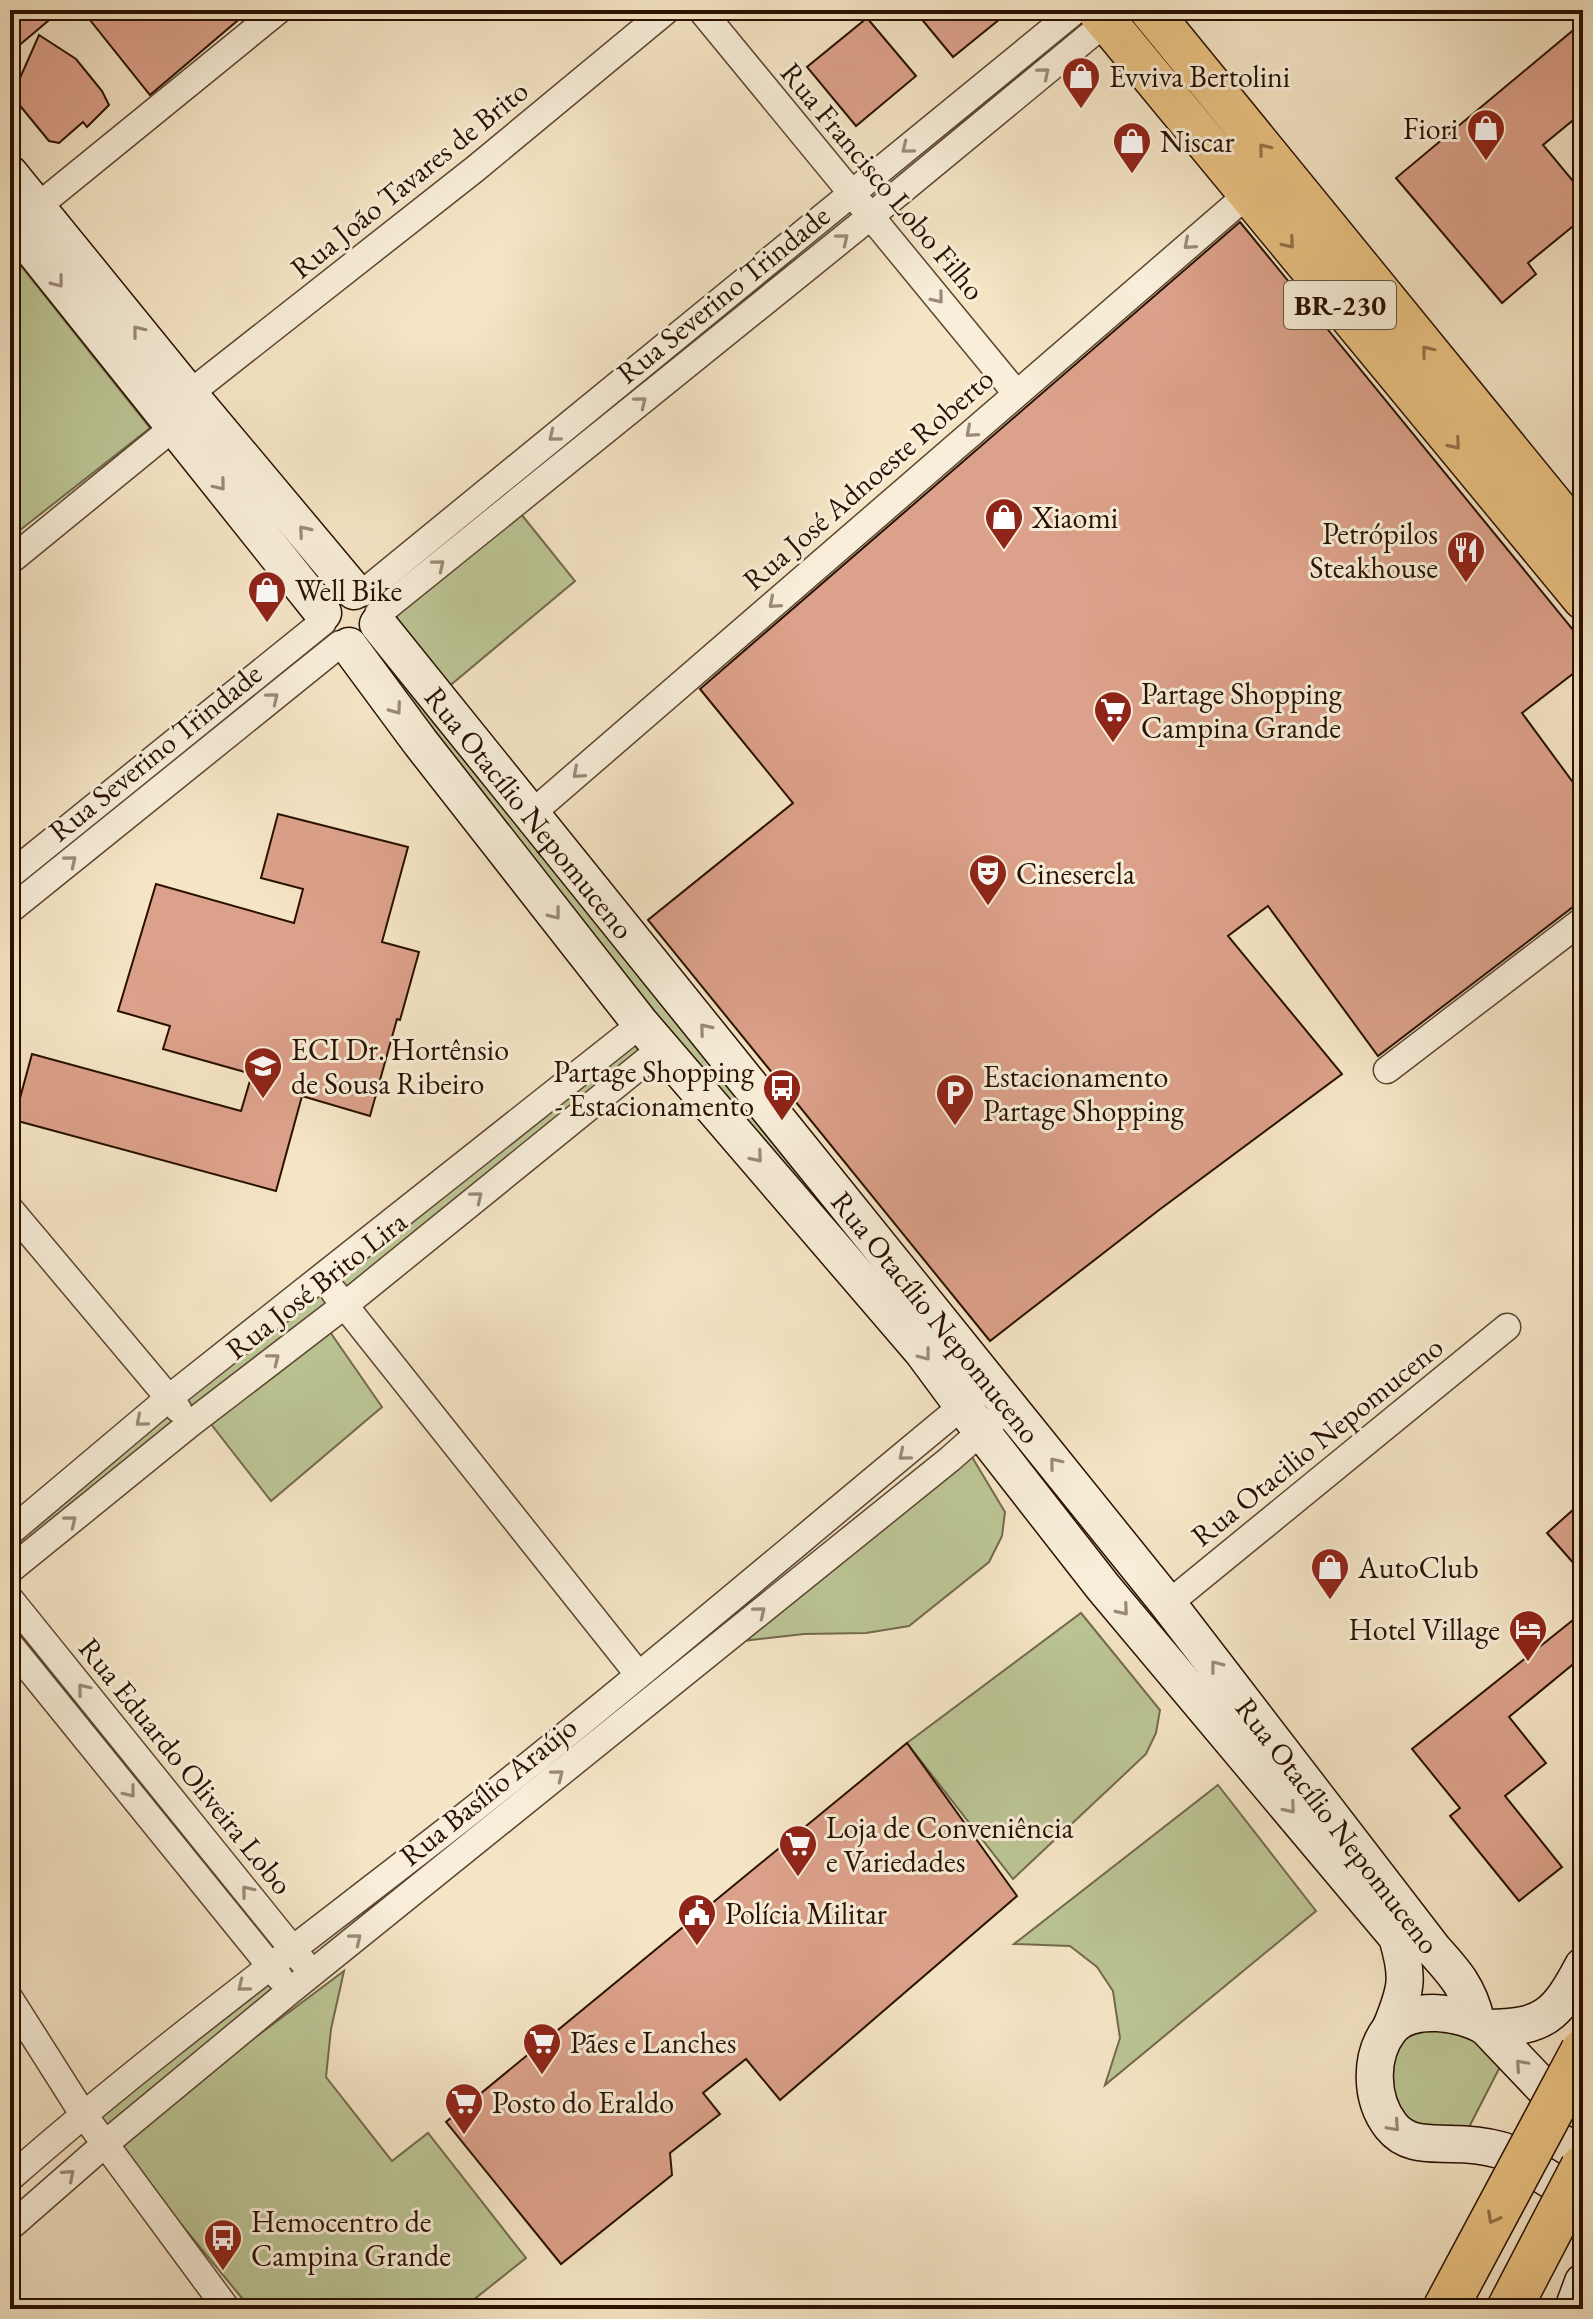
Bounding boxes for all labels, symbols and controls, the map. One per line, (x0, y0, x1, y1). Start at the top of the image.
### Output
street label: Rua Francisco Lobo Filho (772, 54, 994, 308)
shop icon: Evviva Bertolini (1060, 55, 1102, 110)
place label: Evviva Bertolini (1109, 57, 1290, 96)
one-way arrow (1035, 68, 1049, 83)
street label: Rua João Tavares de Brito (282, 71, 536, 287)
shop icon: Fiori (1465, 107, 1507, 162)
place label: Fiori (1403, 109, 1458, 148)
shop icon: Niscar (1111, 120, 1153, 175)
place label: Niscar (1160, 122, 1235, 161)
one-way arrow (902, 138, 916, 153)
one-way arrow (1259, 144, 1274, 158)
street label: Rua Severino Trindade (608, 196, 838, 392)
one-way arrow (834, 234, 849, 248)
one-way arrow (1184, 234, 1198, 249)
one-way arrow (1279, 234, 1294, 248)
one-way arrow (49, 273, 63, 288)
road number: BR-230 (1284, 281, 1396, 329)
one-way arrow (928, 289, 943, 303)
one-way arrow (133, 325, 147, 340)
one-way arrow (1423, 345, 1437, 360)
street label: Rua José Adnoeste Roberto (734, 359, 1002, 599)
one-way arrow (632, 397, 646, 412)
one-way arrow (965, 422, 980, 437)
one-way arrow (548, 427, 563, 441)
one-way arrow (1445, 434, 1460, 449)
one-way arrow (211, 476, 225, 491)
shop icon: Xiaomi (983, 496, 1025, 551)
place label: Xiaomi (1031, 498, 1118, 537)
place label: Petrópilos Steakhouse (1309, 514, 1438, 587)
one-way arrow (299, 526, 314, 540)
restaurant icon: Petrópilos Steakhouse (1445, 529, 1487, 584)
one-way arrow (430, 560, 444, 575)
shop icon: Well Bike (246, 569, 288, 624)
place label: Well Bike (295, 571, 402, 610)
one-way arrow (769, 593, 784, 607)
street label: Rua Severino Trindade (40, 654, 270, 850)
place label: Partage Shopping Campina Grande (1141, 674, 1343, 747)
street label: Rua Otacílio Nepomuceno (416, 678, 643, 947)
supermarket icon: Partage Shopping Campina Grande (1092, 689, 1134, 744)
one-way arrow (264, 693, 278, 708)
one-way arrow (386, 700, 400, 715)
one-way arrow (573, 763, 587, 778)
theatre icon: Cinesercla (967, 852, 1009, 907)
place label: Cinesercla (1016, 854, 1135, 893)
one-way arrow (62, 857, 77, 871)
one-way arrow (545, 905, 560, 919)
one-way arrow (700, 1024, 715, 1039)
place label: ECI Dr. Hortênsio de Sousa Ribeiro (291, 1030, 509, 1103)
school or university icon: ECI Dr. Hortênsio de Sousa Ribeiro (242, 1045, 284, 1100)
place label: Partage Shopping - Estacionamento (553, 1052, 755, 1125)
place label: Estacionamento Partage Shopping (983, 1057, 1185, 1130)
bus stop icon: Partage Shopping - Estacionamento (761, 1067, 803, 1122)
parking icon: Estacionamento Partage Shopping (934, 1072, 976, 1127)
one-way arrow (747, 1148, 762, 1162)
street label: Rua Otacílio Nepomuceno (823, 1183, 1050, 1451)
one-way arrow (468, 1192, 483, 1207)
street label: Rua José Brito Lira (217, 1202, 415, 1368)
street label: Rua Otacilio Nepomuceno (1183, 1327, 1451, 1555)
one-way arrow (916, 1346, 930, 1361)
one-way arrow (265, 1355, 280, 1369)
one-way arrow (136, 1411, 151, 1426)
one-way arrow (898, 1445, 913, 1459)
one-way arrow (1050, 1458, 1065, 1472)
one-way arrow (61, 1516, 76, 1531)
shop icon: AutoClub (1309, 1546, 1351, 1601)
place label: AutoClub (1357, 1548, 1479, 1587)
one-way arrow (1113, 1600, 1127, 1615)
one-way arrow (751, 1607, 765, 1622)
hotel icon: Hotel Village (1507, 1608, 1549, 1663)
place label: Hotel Village (1349, 1610, 1500, 1649)
street label: Rua Eduardo Oliveira Lobo (70, 1629, 302, 1903)
one-way arrow (1211, 1660, 1225, 1675)
one-way arrow (78, 1684, 93, 1698)
street label: Rua Otacílio Nepomuceno (1227, 1689, 1449, 1962)
street label: Rua Basílio Araújo (391, 1707, 585, 1875)
one-way arrow (549, 1771, 564, 1785)
one-way arrow (120, 1783, 135, 1798)
one-way arrow (1280, 1799, 1295, 1813)
place label: Loja de Conveniência e Variedades (826, 1808, 1074, 1881)
supermarket icon: Loja de Conveniência e Variedades (777, 1823, 819, 1878)
one-way arrow (242, 1885, 256, 1900)
public building icon: Polícia Militar (676, 1892, 718, 1947)
place label: Polícia Militar (725, 1894, 887, 1933)
one-way arrow (347, 1934, 361, 1949)
one-way arrow (237, 1977, 252, 1991)
supermarket icon: Pães e Lanches (521, 2021, 563, 2076)
place label: Pães e Lanches (570, 2023, 737, 2062)
one-way arrow (1517, 2059, 1531, 2074)
supermarket icon: Posto do Eraldo (443, 2081, 485, 2136)
place label: Posto do Eraldo (492, 2083, 674, 2122)
one-way arrow (1384, 2116, 1399, 2131)
one-way arrow (60, 2171, 74, 2185)
place label: Hemocentro de Campina Grande (251, 2202, 451, 2275)
one-way arrow (1488, 2210, 1503, 2225)
bus stop icon: Hemocentro de Campina Grande (202, 2217, 244, 2272)

